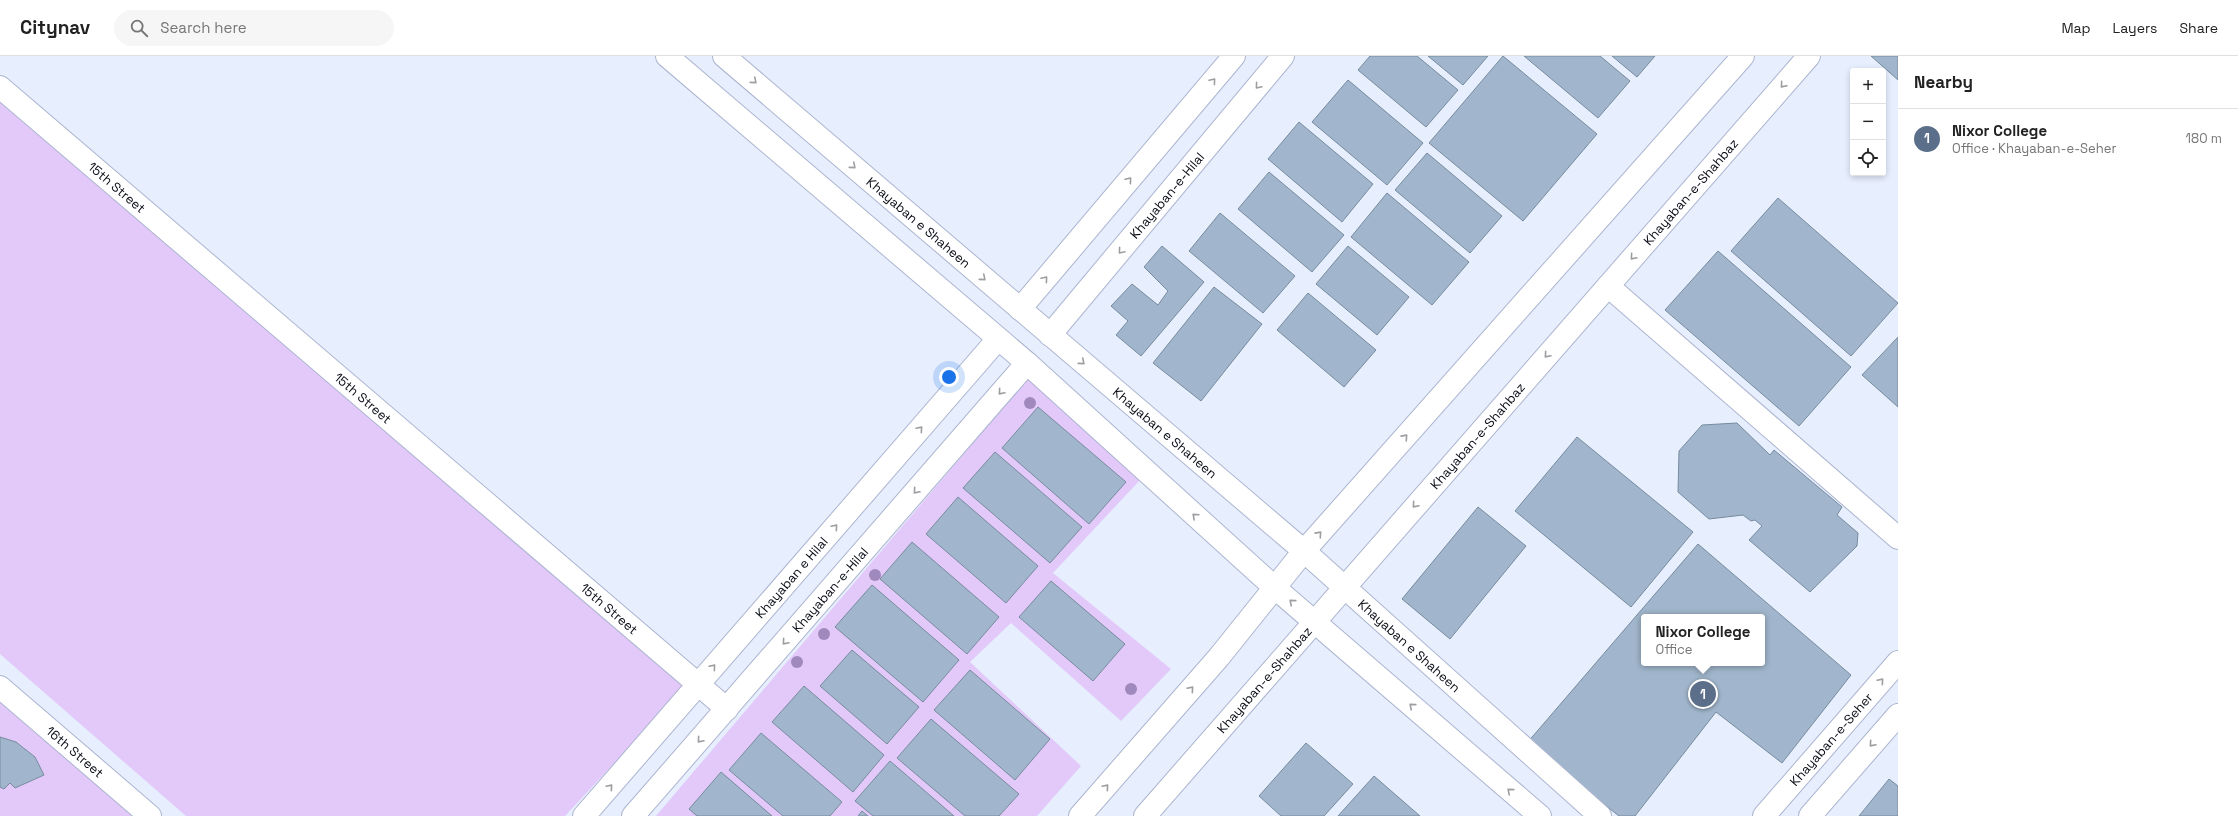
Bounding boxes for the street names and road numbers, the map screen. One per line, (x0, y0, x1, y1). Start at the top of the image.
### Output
street label: Khayaban-e-Shahbaz (1640, 135, 1742, 249)
street label: Khayaban-e-Hilal (1126, 149, 1208, 242)
street label: 15th Street (84, 158, 149, 217)
street label: Khayaban e Shaheen (863, 173, 974, 272)
street label: 15th Street (331, 369, 395, 427)
street label: Khayaban-e-Shahbaz (1426, 379, 1529, 493)
street label: Khayaban e Shaheen (1109, 384, 1220, 482)
street label: Khayaban e Hilal (751, 533, 832, 622)
street label: Khayaban-e-Hilal (789, 544, 872, 636)
street label: 15th Street (577, 579, 641, 638)
street label: Khayaban e Shaheen (1354, 595, 1464, 696)
street label: Khayaban-e-Shahbaz (1213, 623, 1316, 737)
street label: Khayaban-e-Seher (1786, 689, 1877, 790)
street label: 16th Street (42, 723, 107, 781)

